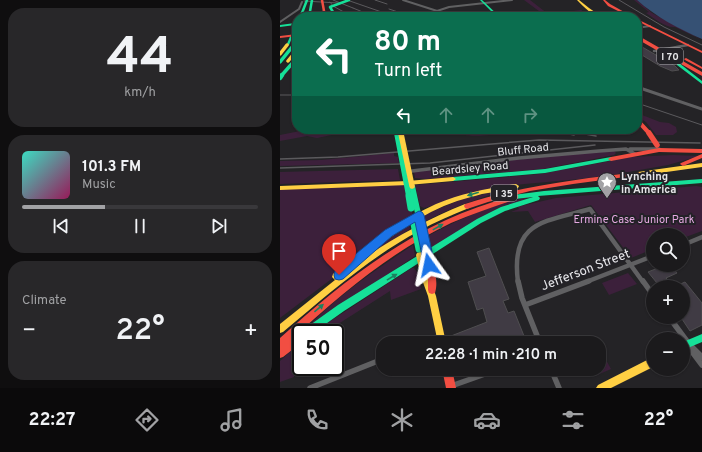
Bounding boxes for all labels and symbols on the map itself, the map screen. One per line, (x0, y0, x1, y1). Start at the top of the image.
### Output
road number: I 70 (657, 48, 683, 64)
street label: Bluff Road (497, 140, 550, 160)
street label: Beardsley Road (431, 159, 509, 179)
place label: Lynching in America (621, 170, 676, 197)
place icon: Lynching in America (596, 171, 618, 199)
road number: I 35 (491, 185, 517, 201)
one-way arrow (467, 191, 479, 197)
park label: Ermine Case Junior Park (573, 213, 695, 227)
one-way arrow (432, 224, 443, 230)
pin (322, 234, 356, 275)
position arrow (408, 244, 450, 286)
street label: Jefferson Street (539, 246, 633, 295)
one-way arrow (386, 274, 398, 281)
one-way arrow (314, 304, 325, 313)
speed limit sign: 50 (292, 324, 344, 376)

